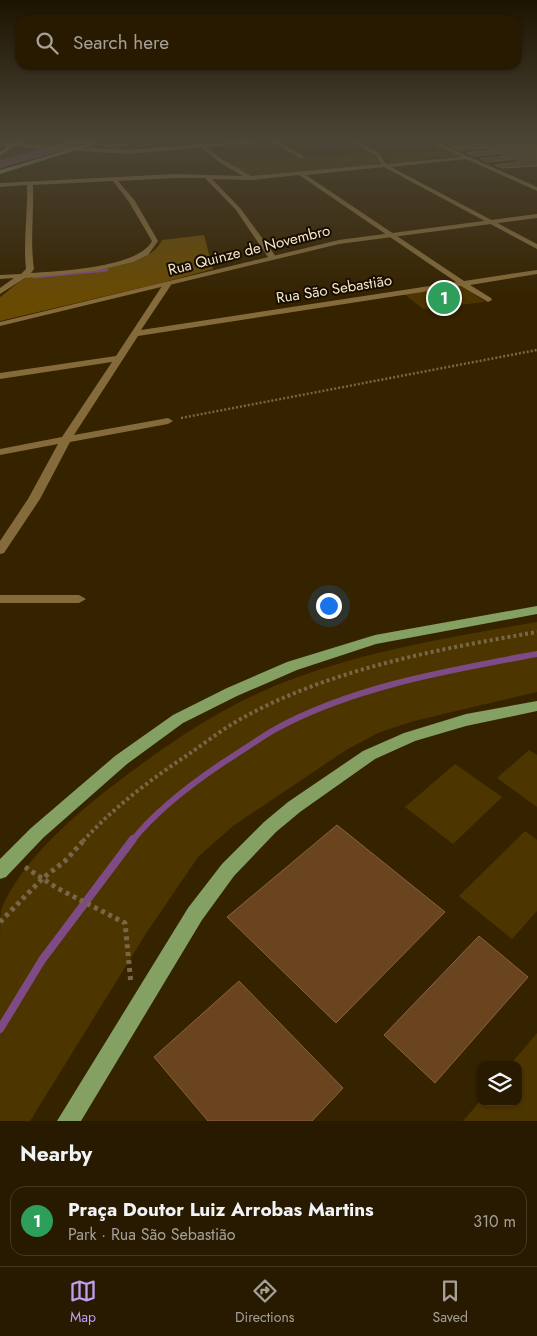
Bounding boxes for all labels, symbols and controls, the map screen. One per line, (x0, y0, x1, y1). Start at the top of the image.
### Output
search box (15, 15, 522, 70)
icon: search (33, 29, 61, 57)
text: Search here (73, 29, 169, 56)
street label: Rua Quinze de Novembro (166, 219, 332, 281)
street label: Rua São Sebastião (275, 269, 393, 309)
pin: 1 (428, 279, 460, 317)
your location (316, 593, 342, 619)
map controls (477, 1061, 522, 1106)
button: layers (477, 1061, 522, 1106)
text: Nearby (20, 1139, 92, 1169)
text: Praça Doutor Luiz Arrobas Martins (68, 1196, 374, 1223)
text: 1 (33, 1210, 41, 1233)
text: 310 m (473, 1210, 516, 1233)
text: Park · Rua São Sebastião (68, 1223, 236, 1246)
tab: Map (69, 1277, 97, 1327)
tab: Directions (235, 1277, 294, 1327)
tab: Saved (432, 1277, 468, 1327)

